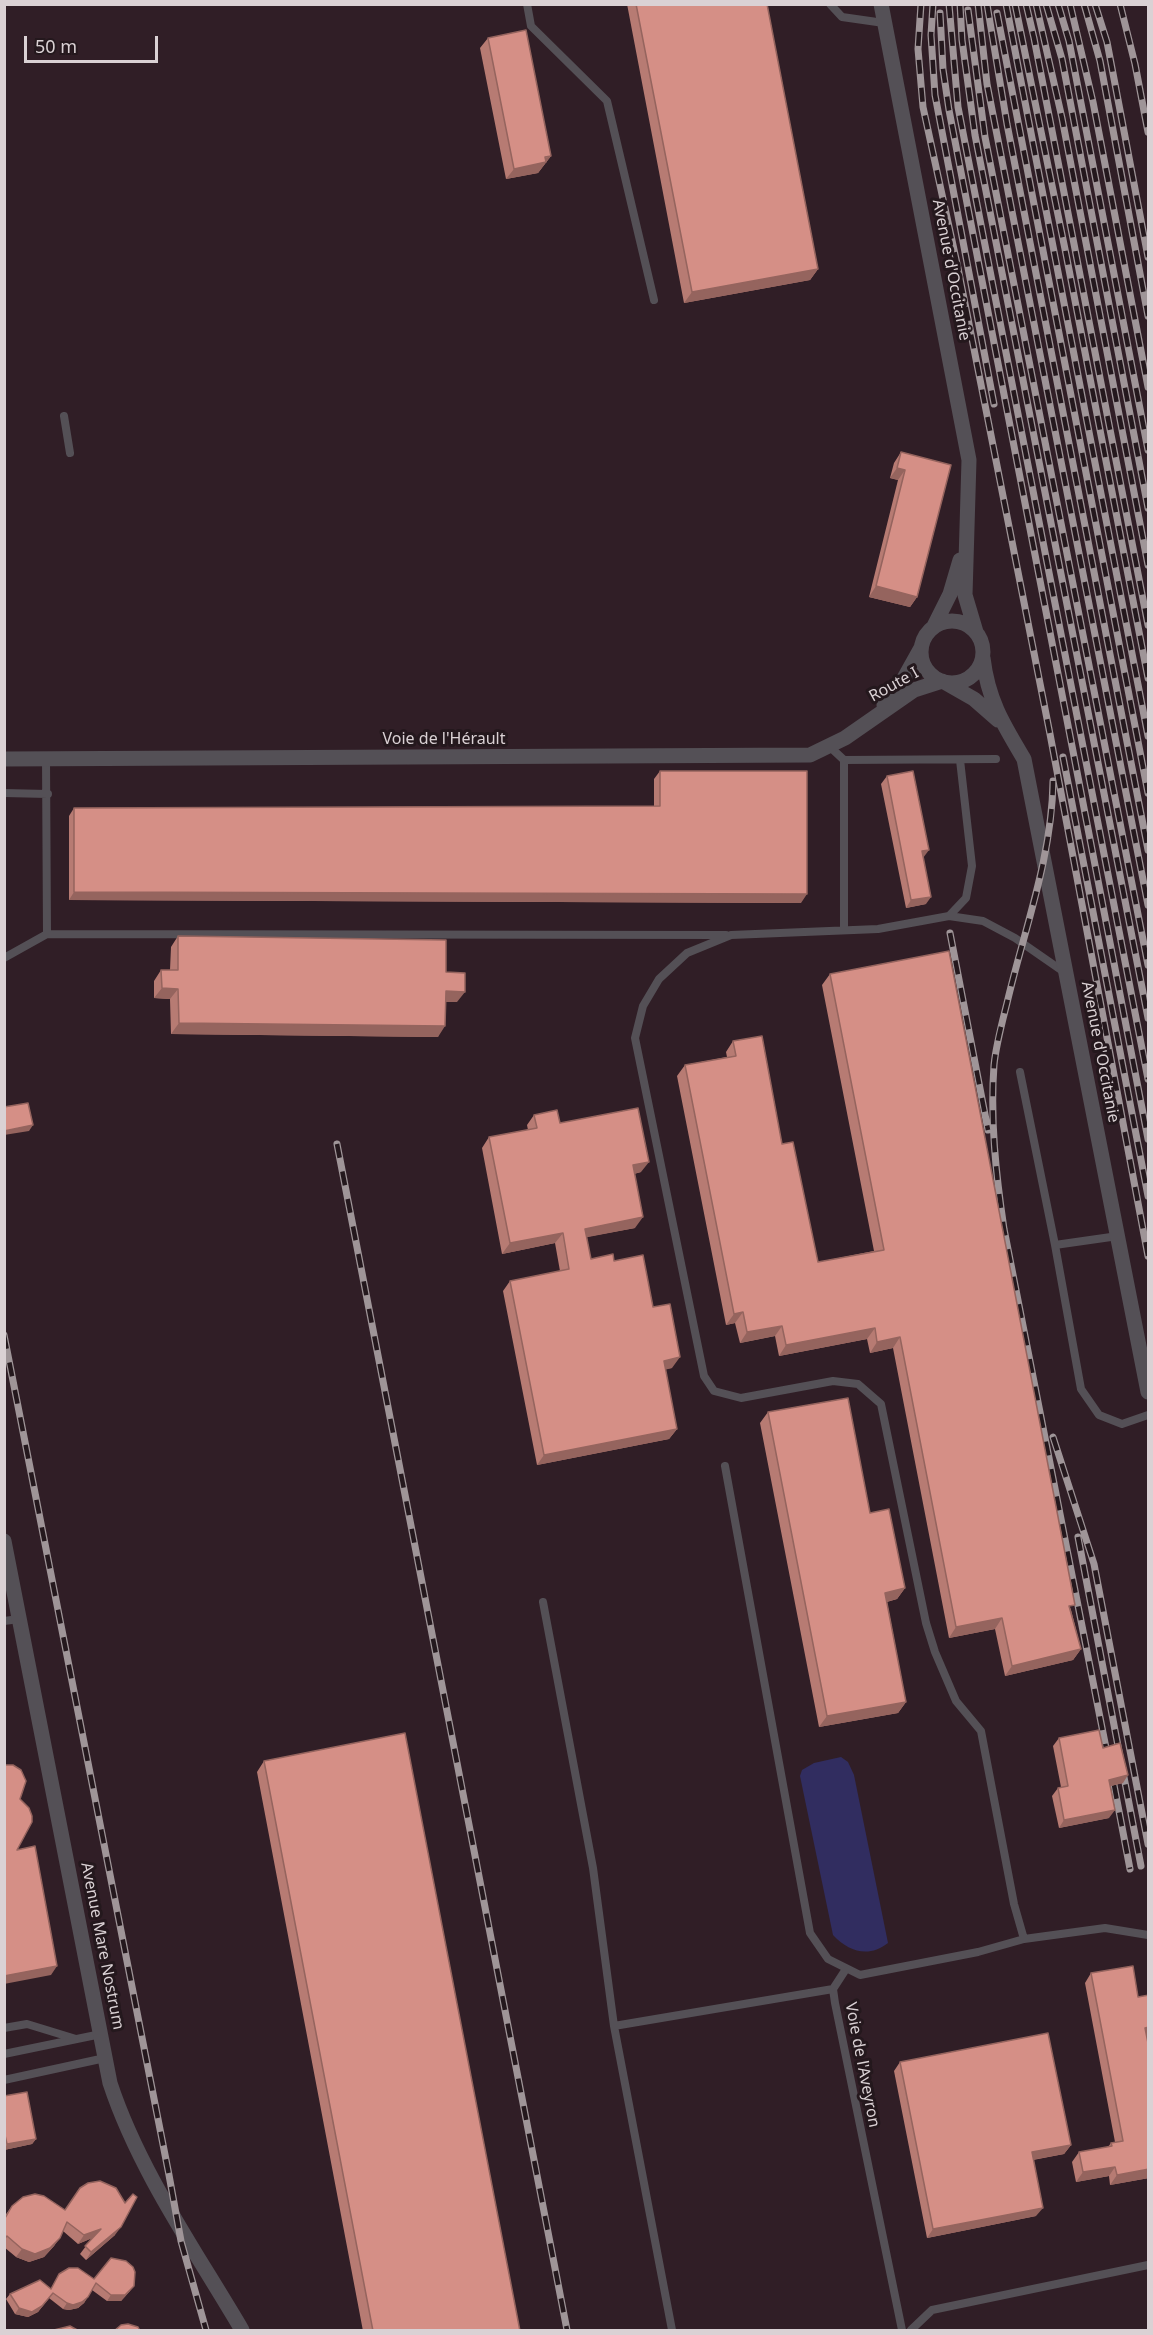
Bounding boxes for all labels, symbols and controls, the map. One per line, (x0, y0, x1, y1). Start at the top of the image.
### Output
scale bar (27, 24, 160, 62)
text: 50 m (35, 34, 77, 58)
street label: Avenue d'Occitanie (928, 198, 974, 342)
street label: Route I (866, 664, 922, 706)
street label: Voie de l'Hérault (383, 729, 505, 749)
street label: Avenue d'Occitanie (1077, 980, 1123, 1124)
street label: Avenue Mare Nostrum (76, 1861, 128, 2031)
street label: Voie de l'Aveyron (840, 2001, 884, 2129)

